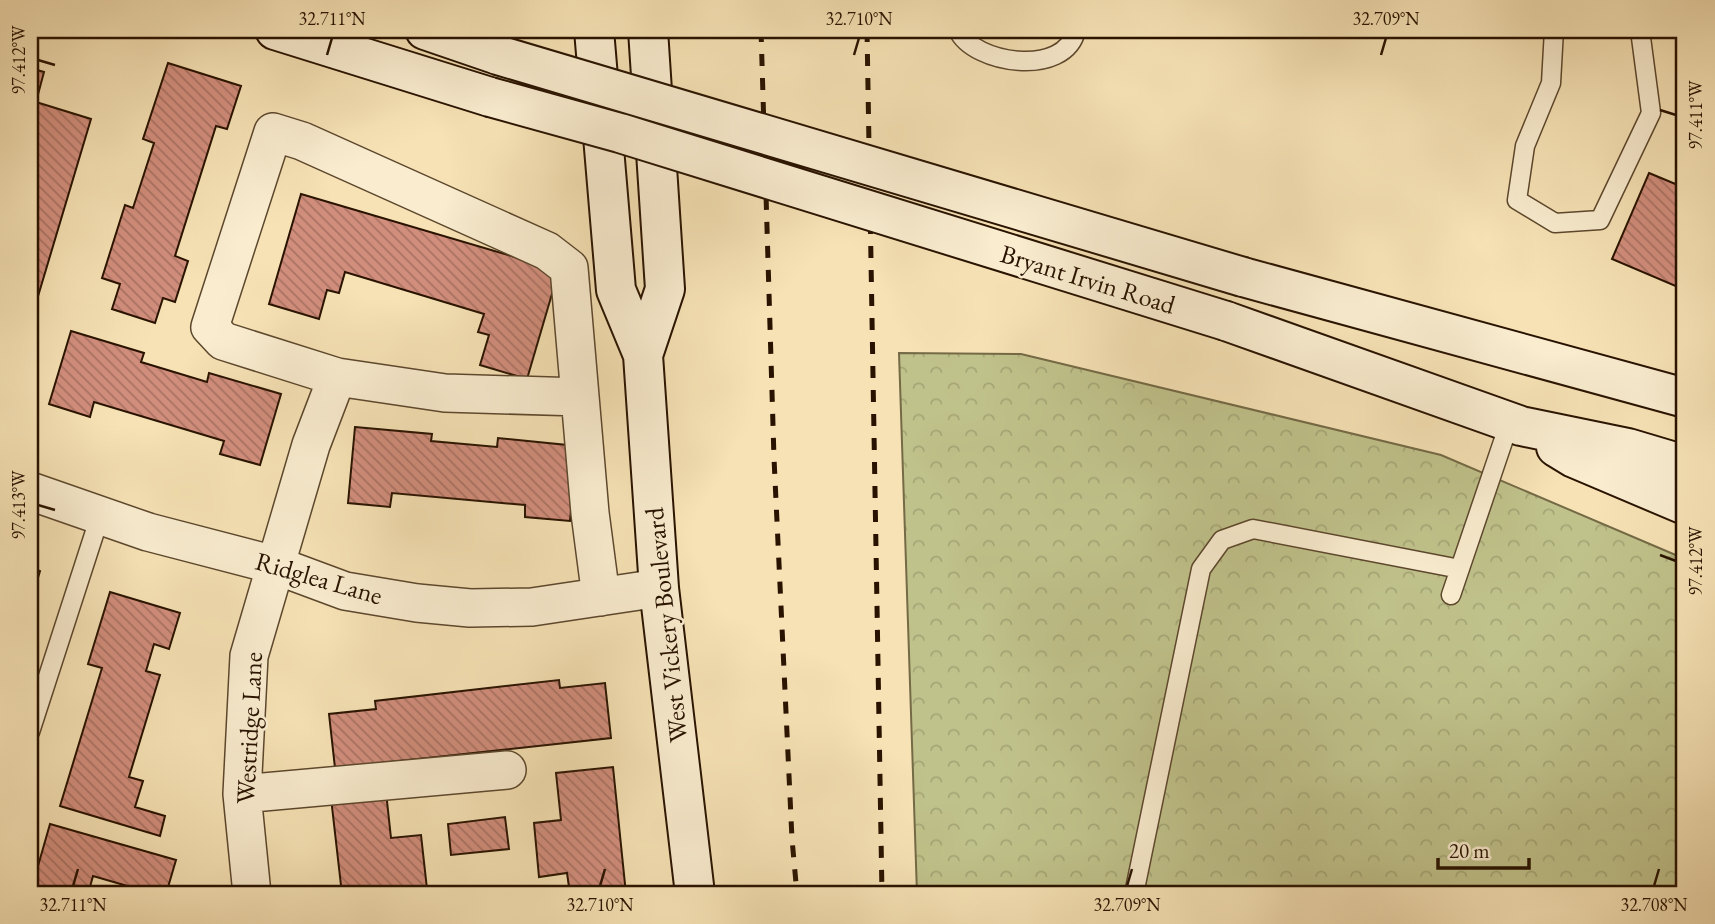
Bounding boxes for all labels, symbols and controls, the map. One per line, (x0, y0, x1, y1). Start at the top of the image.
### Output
text: 32.711°N (299, 7, 366, 30)
text: 32.710°N (826, 7, 893, 30)
text: 32.709°N (1353, 7, 1420, 30)
text: 97.412°W (7, 25, 30, 95)
text: 97.411°W (1684, 80, 1707, 150)
street label: Bryant Irvin Road (996, 236, 1180, 322)
text: 97.413°W (7, 470, 30, 540)
street label: West Vickery Boulevard (637, 505, 695, 744)
text: 97.412°W (1684, 526, 1707, 596)
street label: Ridglea Lane (251, 544, 387, 612)
street label: Westridge Lane (228, 651, 270, 805)
scale bar (1438, 826, 1530, 870)
text: 20 m (1449, 837, 1490, 864)
text: 32.711°N (40, 893, 107, 916)
text: 32.710°N (567, 893, 634, 916)
text: 32.709°N (1094, 893, 1161, 916)
text: 32.708°N (1621, 893, 1688, 916)

